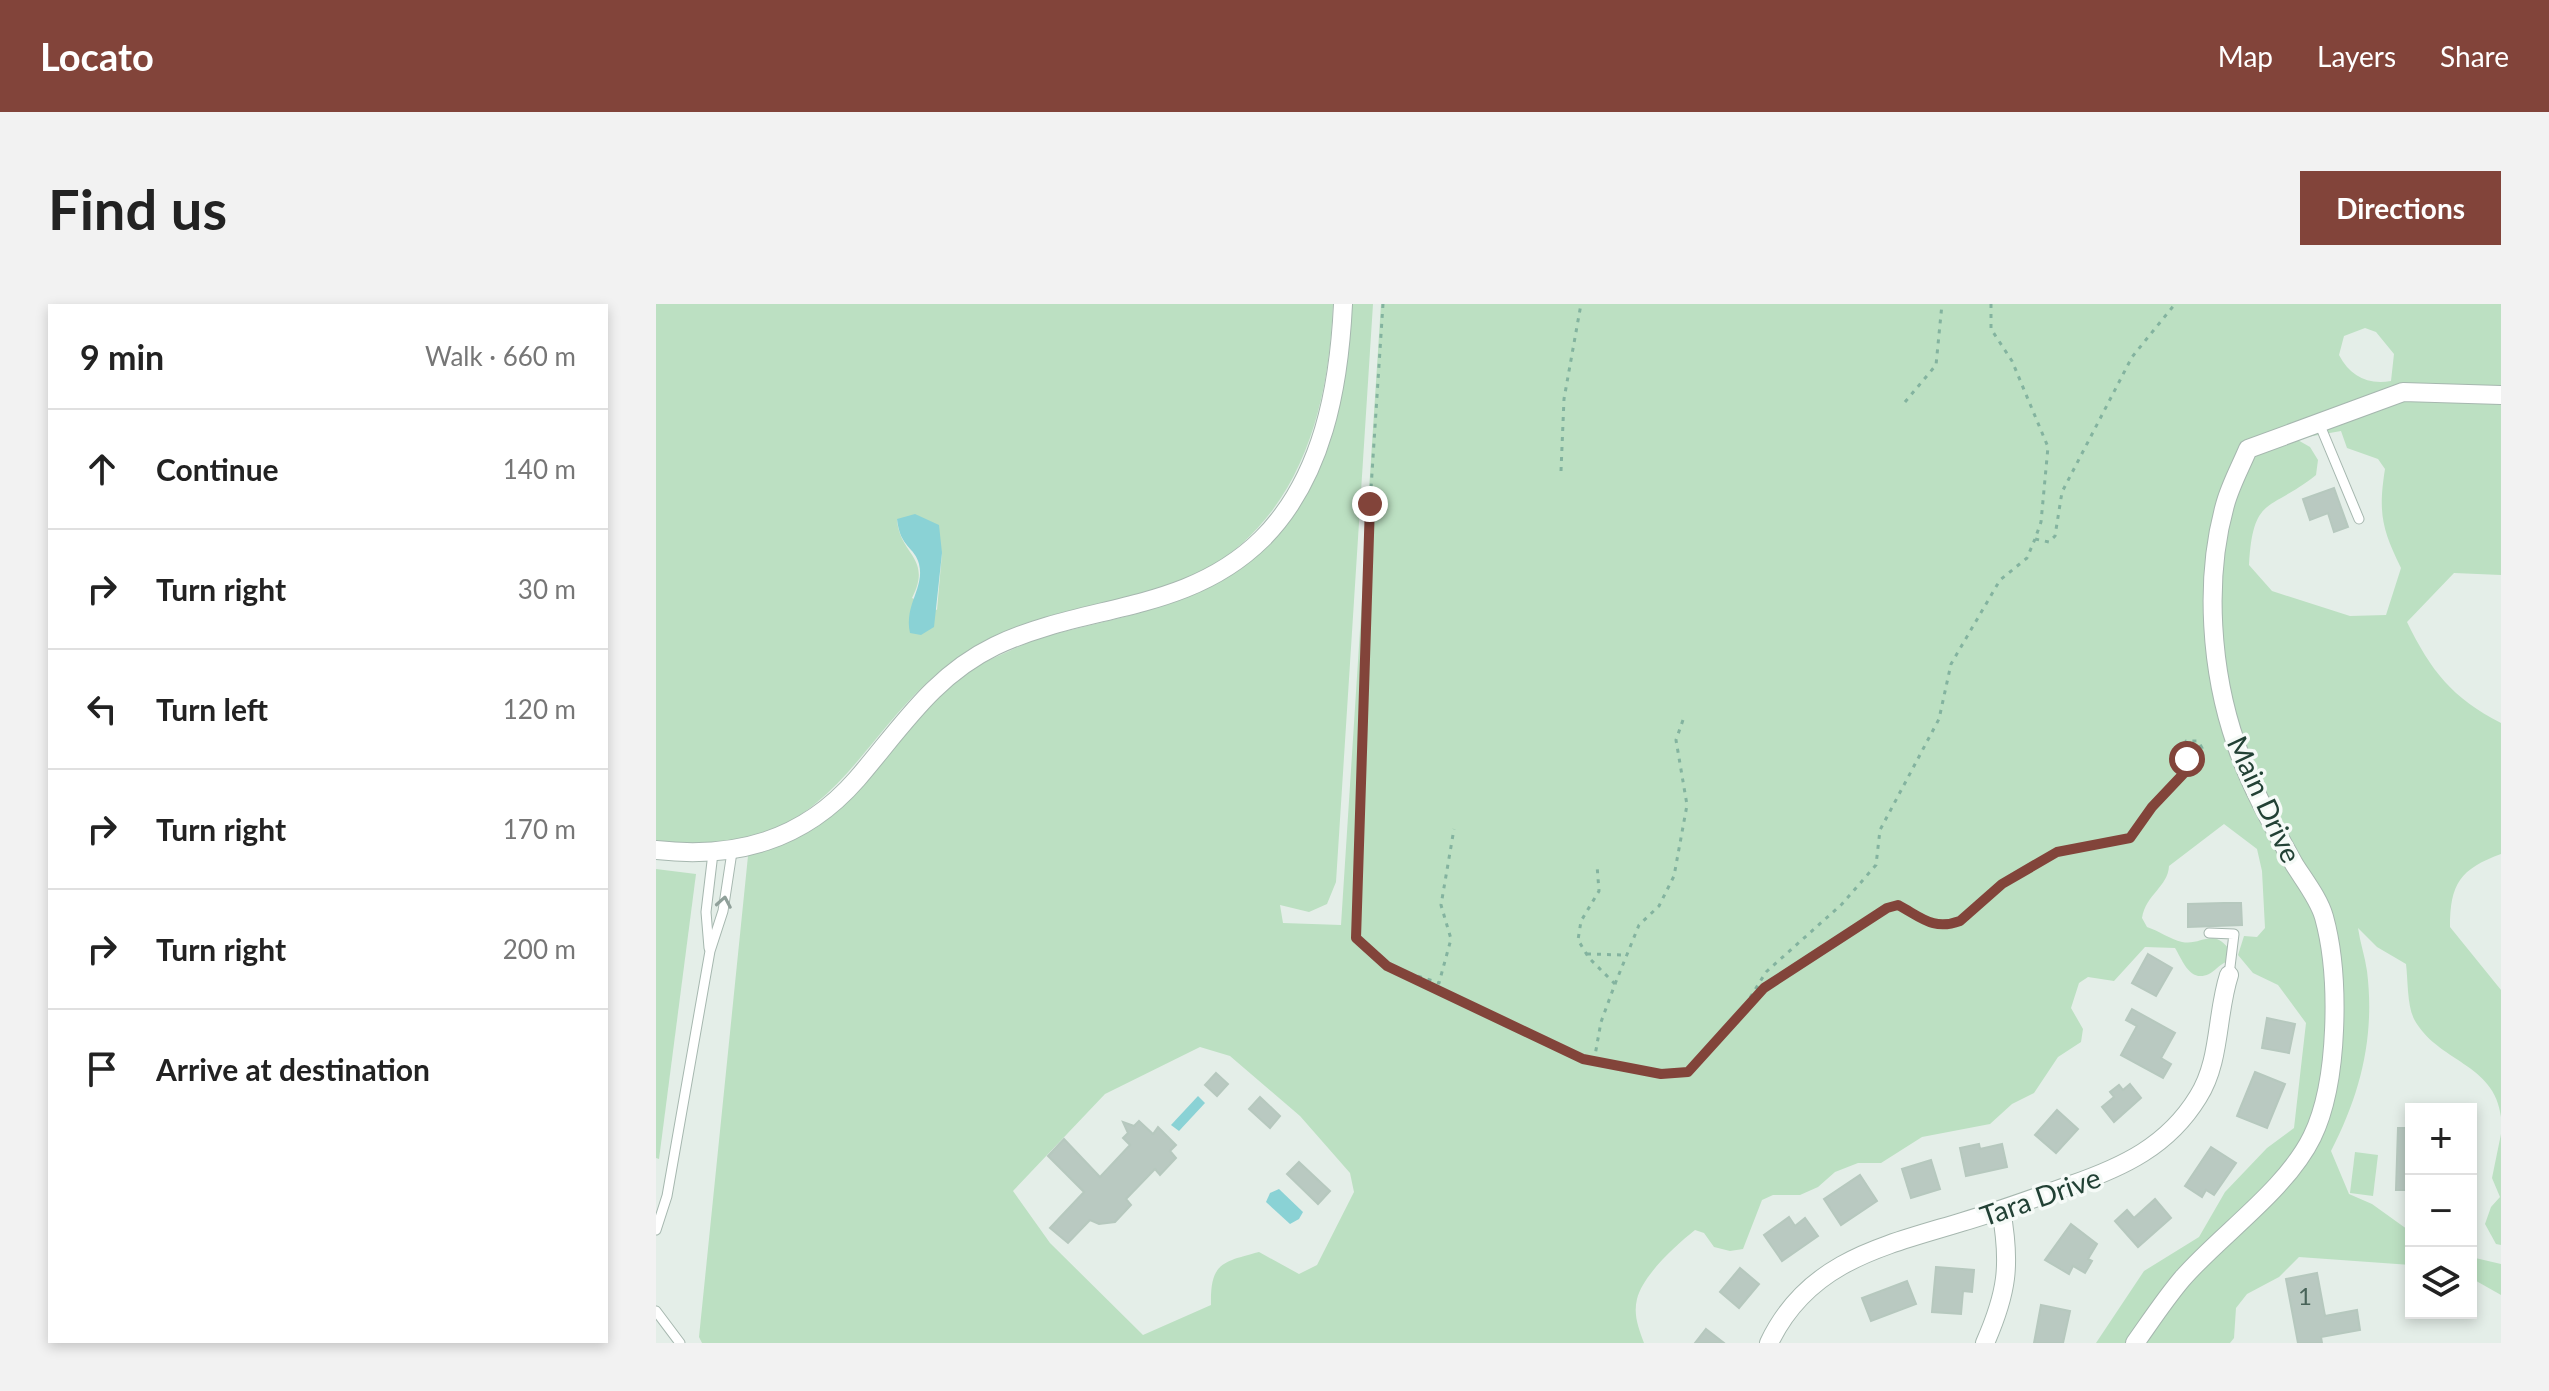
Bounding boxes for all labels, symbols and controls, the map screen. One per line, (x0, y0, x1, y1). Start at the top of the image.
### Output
text: Locato (40, 33, 154, 79)
text: Map (2218, 39, 2273, 73)
text: Layers (2317, 39, 2396, 73)
text: Share (2440, 39, 2509, 73)
button: Directions (2300, 171, 2501, 245)
text: Find us (48, 175, 227, 242)
text: 9 min (80, 336, 164, 377)
text: Walk · 660 m (425, 340, 576, 372)
icon: ahead (80, 447, 124, 491)
text: Continue (156, 451, 279, 487)
text: 140 m (503, 453, 576, 485)
route end (1352, 486, 1388, 522)
icon: right (80, 567, 124, 611)
text: Turn right (156, 571, 286, 607)
text: 30 m (518, 573, 576, 605)
icon: left (80, 687, 124, 731)
text: Turn left (156, 691, 268, 727)
text: 120 m (503, 693, 576, 725)
street label: Main Drive (2221, 730, 2309, 868)
route start (2169, 741, 2205, 777)
icon: right (80, 807, 124, 851)
text: Turn right (156, 811, 286, 847)
text: 170 m (503, 813, 576, 845)
one-way arrow (715, 896, 732, 909)
icon: right (80, 927, 124, 971)
text: Turn right (156, 931, 286, 967)
text: 200 m (503, 933, 576, 965)
icon: arrive (80, 1047, 124, 1091)
text: Arrive at destination (156, 1051, 430, 1087)
map controls (2405, 1103, 2477, 1319)
button: + (2405, 1103, 2477, 1175)
street label: Tara Drive (1975, 1160, 2105, 1232)
button: − (2405, 1175, 2477, 1247)
button: layers (2405, 1247, 2477, 1319)
house number: 1 (2298, 1281, 2312, 1310)

